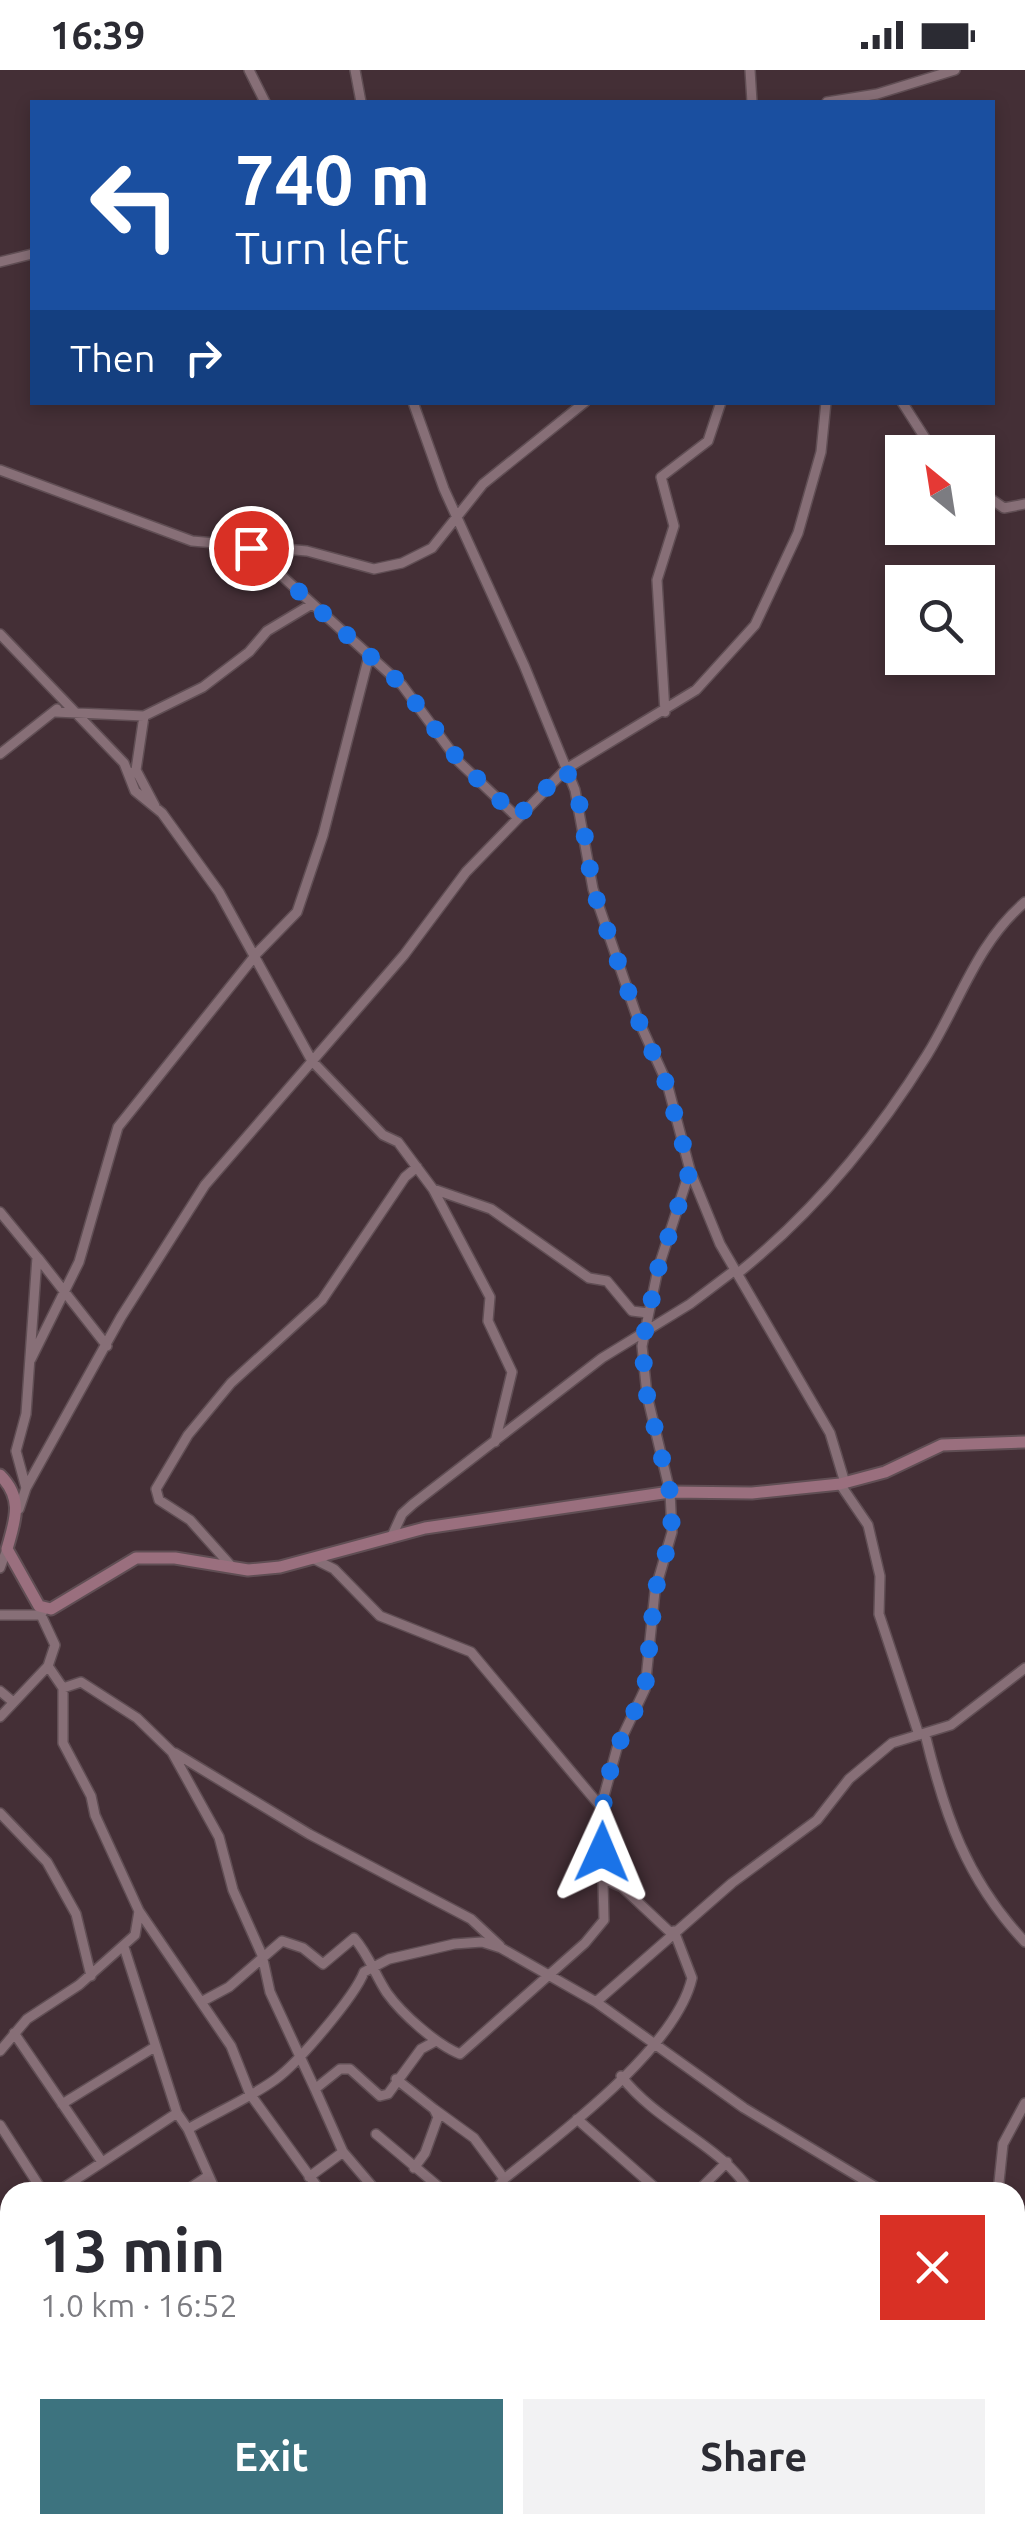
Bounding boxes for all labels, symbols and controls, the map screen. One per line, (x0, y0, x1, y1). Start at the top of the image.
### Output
text: 16:39 (50, 14, 145, 56)
icon: left (70, 140, 200, 270)
text: 740 m (235, 140, 430, 218)
text: Turn left (235, 222, 409, 273)
icon: right (176, 330, 231, 385)
text: Then (70, 337, 156, 379)
north arrow (885, 435, 995, 545)
map controls (885, 435, 995, 675)
pin (209, 506, 294, 591)
icon: arrive (224, 521, 279, 576)
button: search (885, 565, 995, 675)
position arrow (550, 1800, 654, 1904)
button: close (880, 2215, 985, 2320)
text: 13 min (40, 2216, 225, 2283)
text: 1.0 km · 16:52 (40, 2287, 238, 2323)
button: Exit (40, 2399, 503, 2514)
button: Share (523, 2399, 985, 2514)

